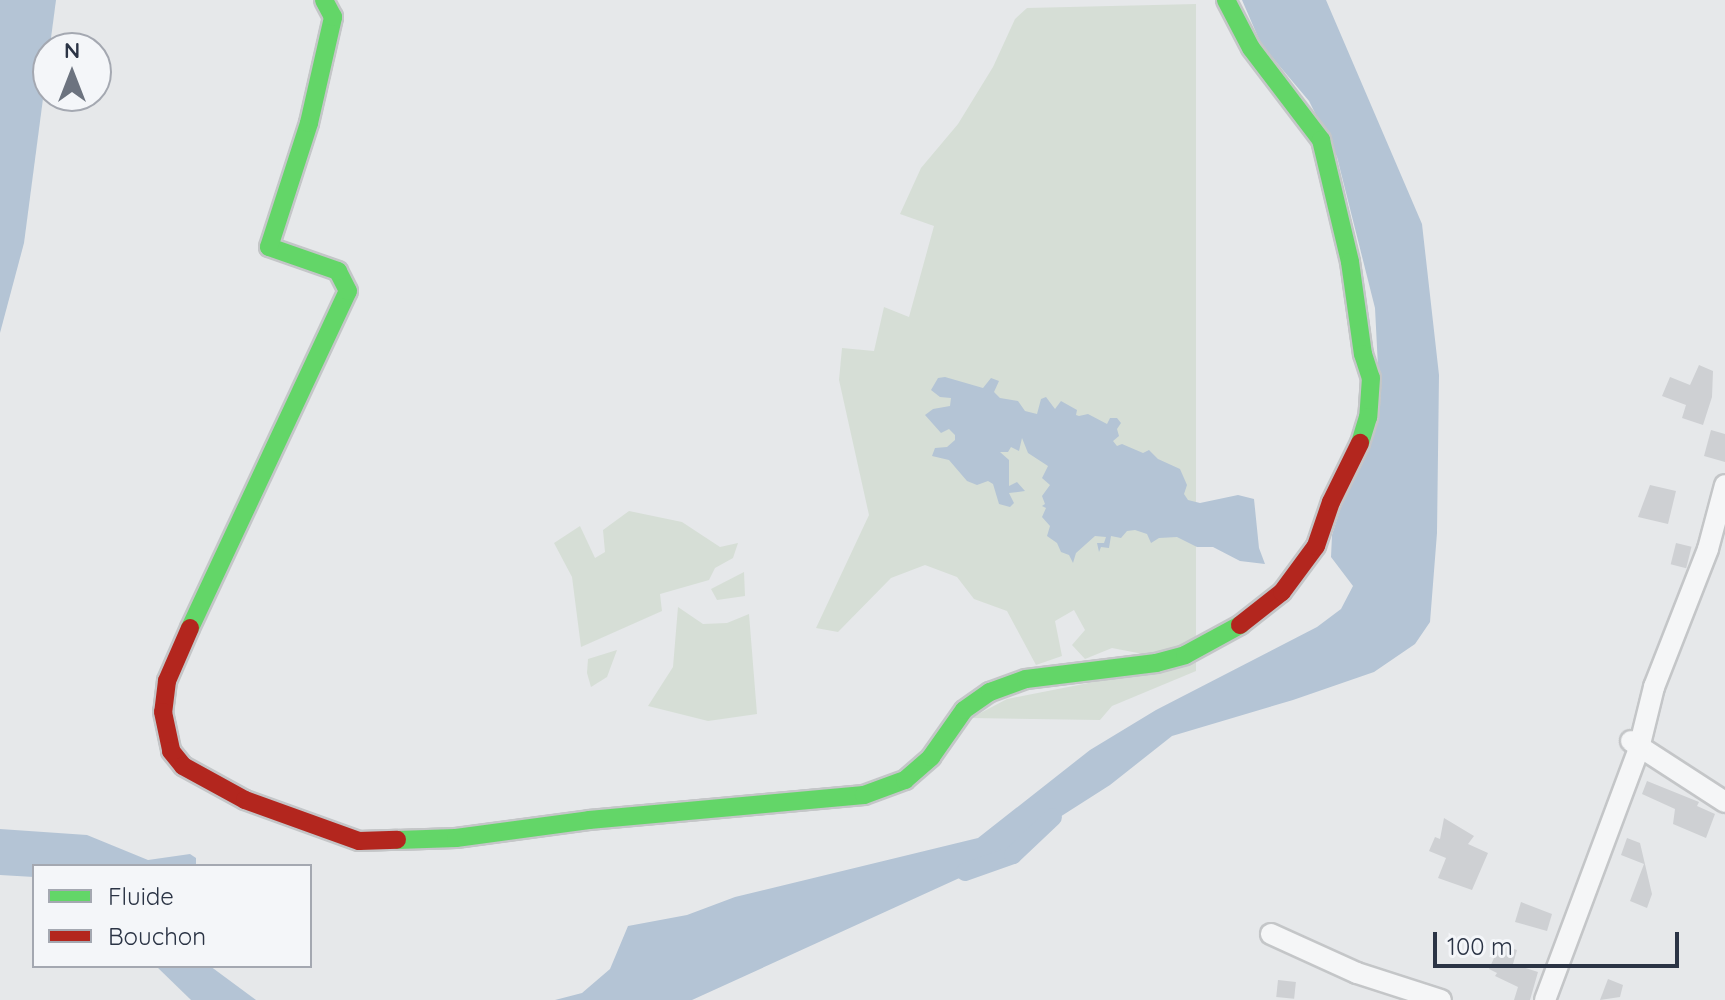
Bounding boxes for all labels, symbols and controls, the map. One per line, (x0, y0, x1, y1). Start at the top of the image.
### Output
north arrow (32, 32, 112, 112)
text: N (64, 36, 80, 64)
legend (32, 864, 312, 968)
text: Fluide (108, 881, 174, 911)
scale bar (1437, 916, 1683, 966)
text: Bouchon (108, 921, 206, 951)
text: 100 m (1447, 931, 1513, 961)

